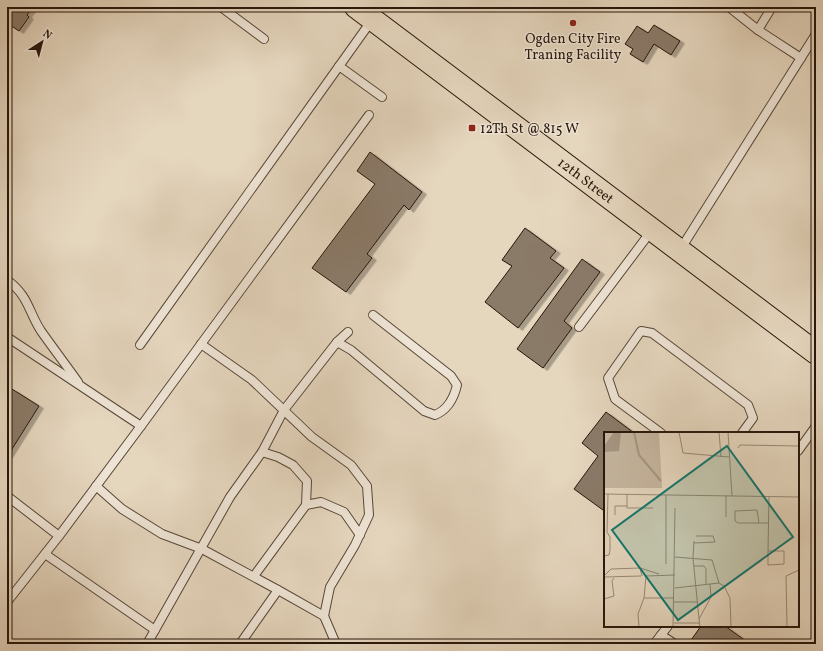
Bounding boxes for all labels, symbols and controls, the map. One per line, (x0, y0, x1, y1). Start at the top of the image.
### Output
marker: Ogden City Fire Traning Facility (568, 18, 578, 28)
north arrow (22, 22, 62, 62)
text: N (39, 27, 55, 44)
place label: Ogden City Fire Traning Facility (525, 30, 622, 65)
place label: 12Th St @ 815 W (480, 120, 579, 139)
marker: 12Th St @ 815 W (467, 123, 477, 133)
street label: 12th Street (553, 154, 617, 209)
inset map (604, 432, 799, 627)

